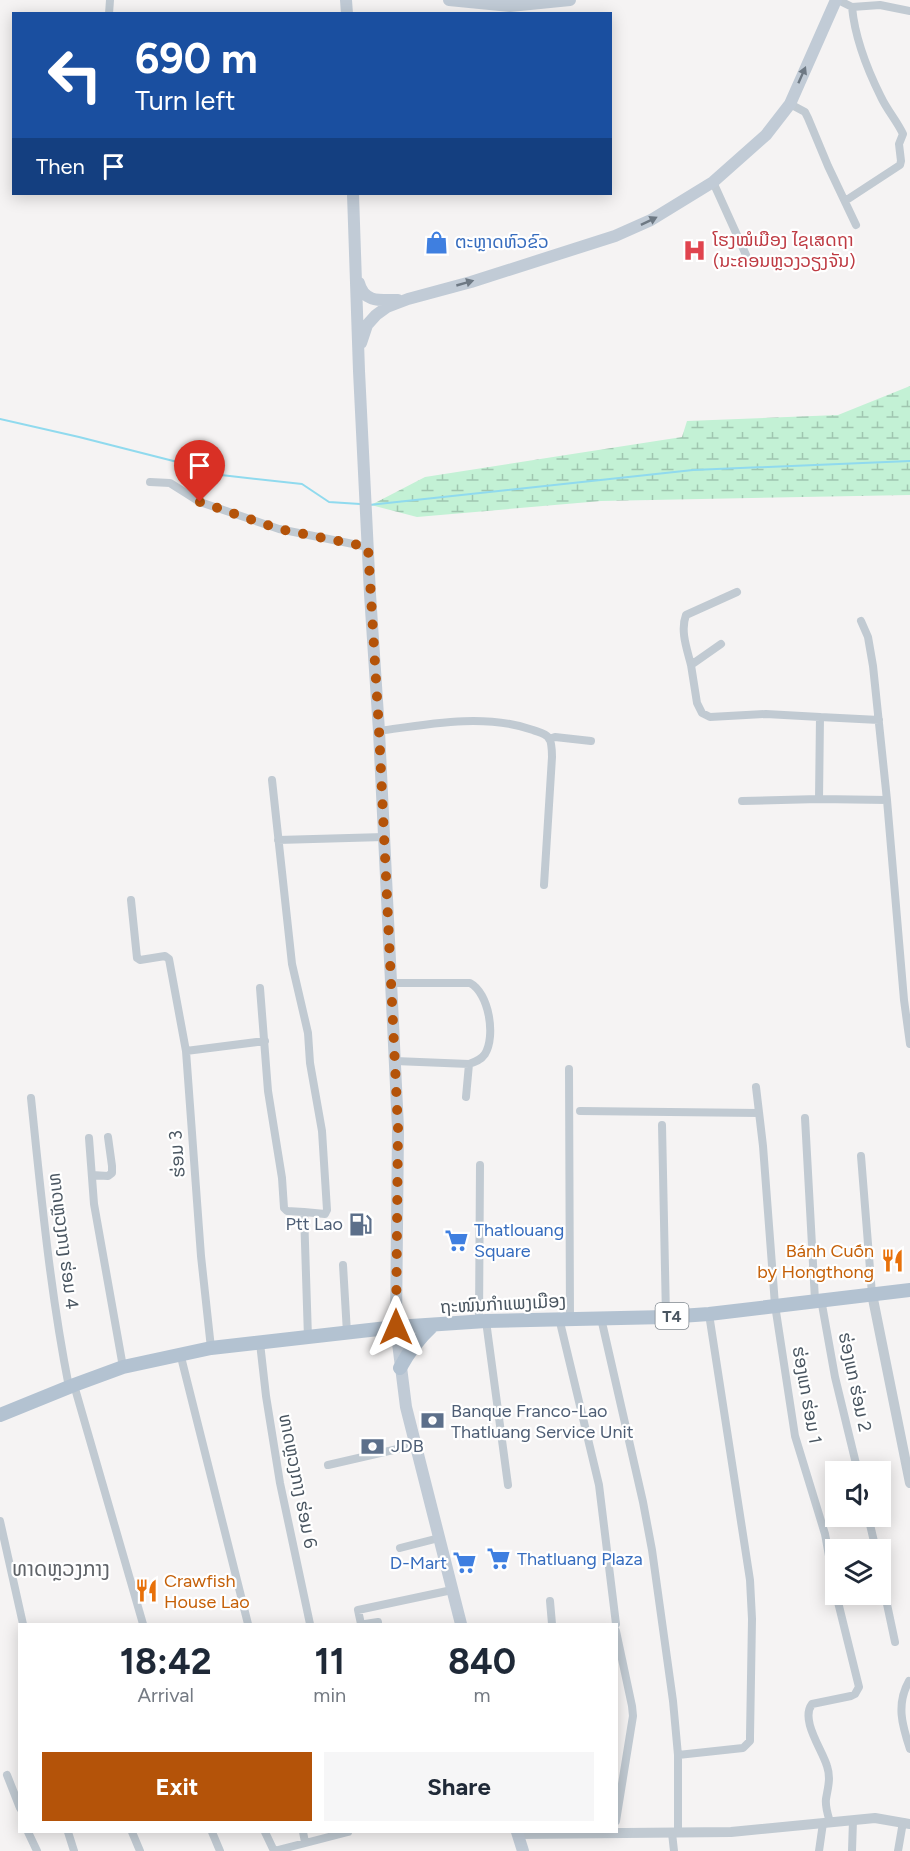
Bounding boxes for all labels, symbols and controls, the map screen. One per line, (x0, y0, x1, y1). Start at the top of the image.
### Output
text: 690 m (135, 33, 258, 84)
icon: left (36, 36, 114, 114)
one-way arrow (798, 67, 807, 84)
text: Turn left (135, 84, 235, 117)
icon: arrive (97, 150, 130, 183)
text: Then (36, 153, 85, 180)
one-way arrow (641, 216, 658, 225)
shop icon: ຕະຫຼາດຫົວຂົວ (424, 229, 450, 255)
place label: ໂຮງໝໍເມືອງ ໄຊເສດຖາ (ນະຄອນຫຼວງວຽງຈັນ) (712, 229, 856, 272)
place label: ຕະຫຼາດຫົວຂົວ (455, 231, 549, 253)
hospital icon: ໂຮງໝໍເມືອງ ໄຊເສດຖາ (ນະຄອນຫຼວງວຽງຈັນ) (682, 237, 708, 263)
one-way arrow (456, 278, 474, 287)
pin (174, 440, 225, 502)
icon: arrive (183, 449, 216, 482)
street label: ຮ່ອມ 3 (164, 1130, 190, 1178)
street label: ທາດຫຼວງກາງ ຮ່ອມ 4 (45, 1171, 83, 1311)
fuel station icon: Ptt Lao (348, 1211, 374, 1237)
place label: Ptt Lao (286, 1213, 343, 1235)
place label: Thatlouang Square (474, 1219, 564, 1262)
supermarket icon: Thatlouang Square (443, 1227, 469, 1253)
place label: Bánh Cuốn by Hongthong (757, 1240, 874, 1283)
restaurant icon: Bánh Cuốn by Hongthong (879, 1248, 905, 1274)
street label: ຖະໜົນກຳແພງເມືອງ (439, 1290, 567, 1318)
position arrow (364, 1295, 428, 1359)
road number: T4 (656, 1303, 688, 1329)
street label: ຮ່ອງແກ ຮ່ອມ 2 (834, 1330, 876, 1434)
street label: ຮ່ອງແກ ຮ່ອມ 1 (788, 1344, 826, 1446)
place label: Banque Franco-Lao Thatluang Service Unit (451, 1400, 634, 1443)
bank icon: Banque Franco-Lao Thatluang Service Unit (420, 1408, 446, 1434)
street label: ທາດຫຼວງກາງ ຮ່ອມ 6 (274, 1412, 322, 1550)
bank icon: JDB (360, 1433, 386, 1459)
place label: JDB (391, 1435, 424, 1457)
map controls (825, 1461, 891, 1605)
button: sound (825, 1461, 891, 1527)
button: layers (825, 1539, 891, 1605)
supermarket icon: Thatluang Plaza (486, 1546, 512, 1572)
place label: Thatluang Plaza (517, 1548, 643, 1570)
supermarket icon: D-Mart (452, 1550, 478, 1576)
place label: D-Mart (390, 1552, 447, 1574)
district label: ທາດຫຼວງກາງ (12, 1556, 110, 1581)
place label: Crawfish House Lao (164, 1570, 250, 1613)
restaurant icon: Crawfish House Lao (133, 1578, 159, 1604)
text: 18:42 (120, 1640, 212, 1683)
text: 11 (315, 1640, 345, 1683)
text: 840 (448, 1640, 516, 1683)
text: Arrival (137, 1683, 194, 1707)
text: min (313, 1683, 346, 1707)
text: m (474, 1683, 491, 1707)
button: Exit (42, 1752, 312, 1821)
button: Share (324, 1752, 594, 1821)

